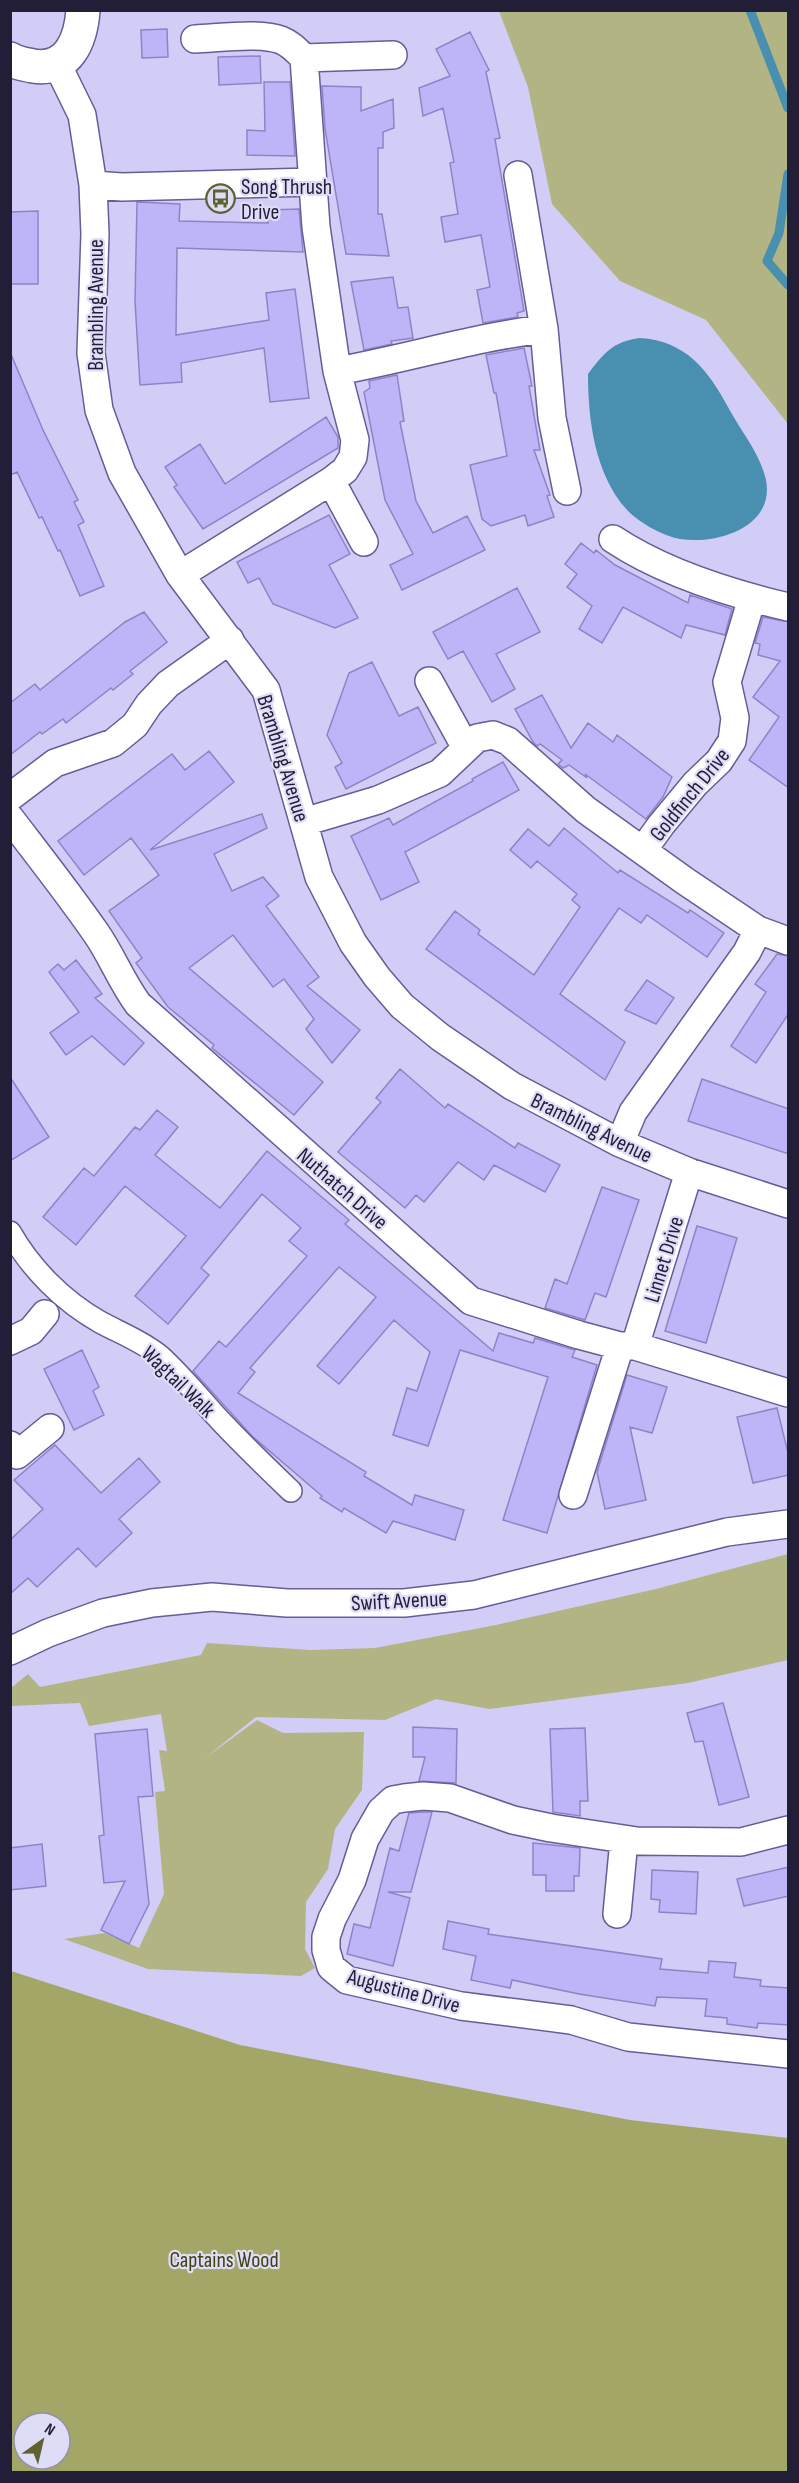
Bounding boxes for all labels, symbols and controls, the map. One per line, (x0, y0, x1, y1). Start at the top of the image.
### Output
place label: Song Thrush Drive (241, 174, 332, 226)
bus stop icon: Song Thrush Drive (204, 183, 236, 215)
street label: Brambling Avenue (83, 239, 110, 371)
street label: Brambling Avenue (250, 692, 315, 825)
street label: Goldfinch Drive (644, 743, 736, 847)
street label: Brambling Avenue (526, 1087, 656, 1169)
street label: Nuthatch Drive (291, 1142, 393, 1236)
street label: Linnet Drive (639, 1213, 690, 1306)
street label: Wagtail Walk (135, 1340, 221, 1424)
street label: Swift Avenue (350, 1585, 448, 1617)
street label: Augustine Drive (343, 1963, 463, 2019)
park label: Captains Wood (169, 2247, 279, 2274)
north arrow (12, 2411, 72, 2471)
text: N (41, 2420, 58, 2440)

